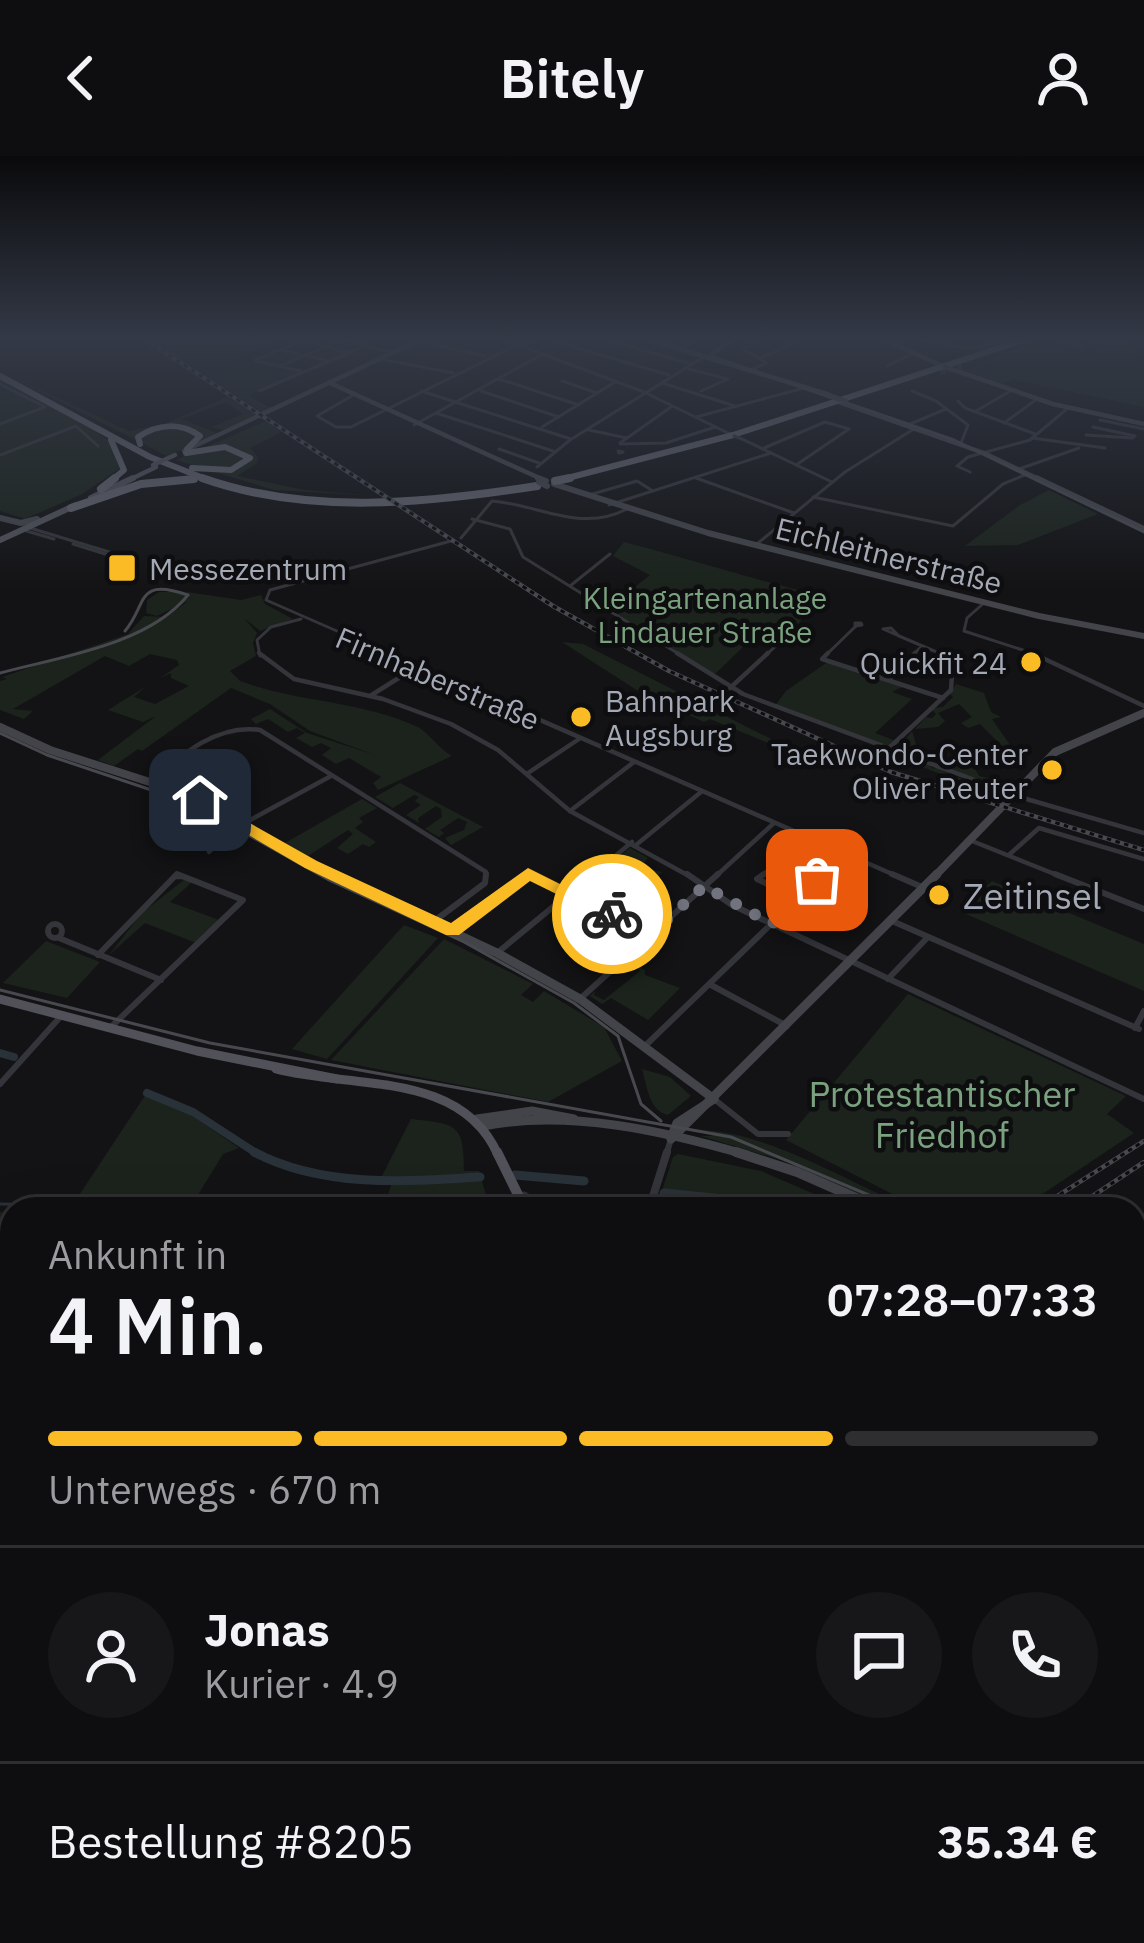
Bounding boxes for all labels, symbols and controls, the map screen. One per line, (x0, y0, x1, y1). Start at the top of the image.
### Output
text: Bitely (500, 43, 644, 113)
icon: back (48, 45, 114, 111)
icon: person (1030, 45, 1096, 111)
street label: Eichleitnerstraße (772, 508, 1006, 602)
place label: Messezentrum (149, 549, 347, 588)
marker: Messezentrum (106, 552, 138, 584)
park label: Kleingartenanlage Lindauer Straße (583, 578, 827, 651)
street label: Firnhaberstraße (330, 618, 546, 738)
place label: Quickfit 24 (860, 643, 1007, 682)
marker: Quickfit 24 (1018, 649, 1044, 675)
place label: Bahnpark Augsburg (605, 681, 735, 754)
marker: Bahnpark Augsburg (568, 704, 594, 730)
place label: Taekwondo-Center Oliver Reuter (771, 734, 1028, 807)
pin (149, 749, 251, 851)
marker: Taekwondo-Center Oliver Reuter (1039, 757, 1065, 783)
icon: home (167, 767, 233, 833)
pin (766, 829, 868, 931)
icon: bag (784, 847, 850, 913)
courier (552, 854, 672, 974)
place label: Zeitinsel (963, 872, 1102, 919)
icon: bike (579, 881, 645, 947)
marker: Zeitinsel (926, 882, 952, 908)
park label: Protestantischer Friedhof (808, 1070, 1076, 1158)
text: Ankunft in (48, 1229, 227, 1280)
text: 07:28–07:33 (827, 1270, 1098, 1328)
text: 4 Min. (48, 1274, 268, 1375)
text: Unterwegs · 670 m (48, 1464, 381, 1515)
button: person (48, 1592, 174, 1718)
button: chat (816, 1592, 942, 1718)
button: phone (972, 1592, 1098, 1718)
text: Jonas (204, 1600, 330, 1658)
text: Kurier · 4.9 (204, 1658, 399, 1709)
text: Bestellung #8205 (48, 1812, 414, 1870)
text: 35.34 € (937, 1812, 1098, 1870)

